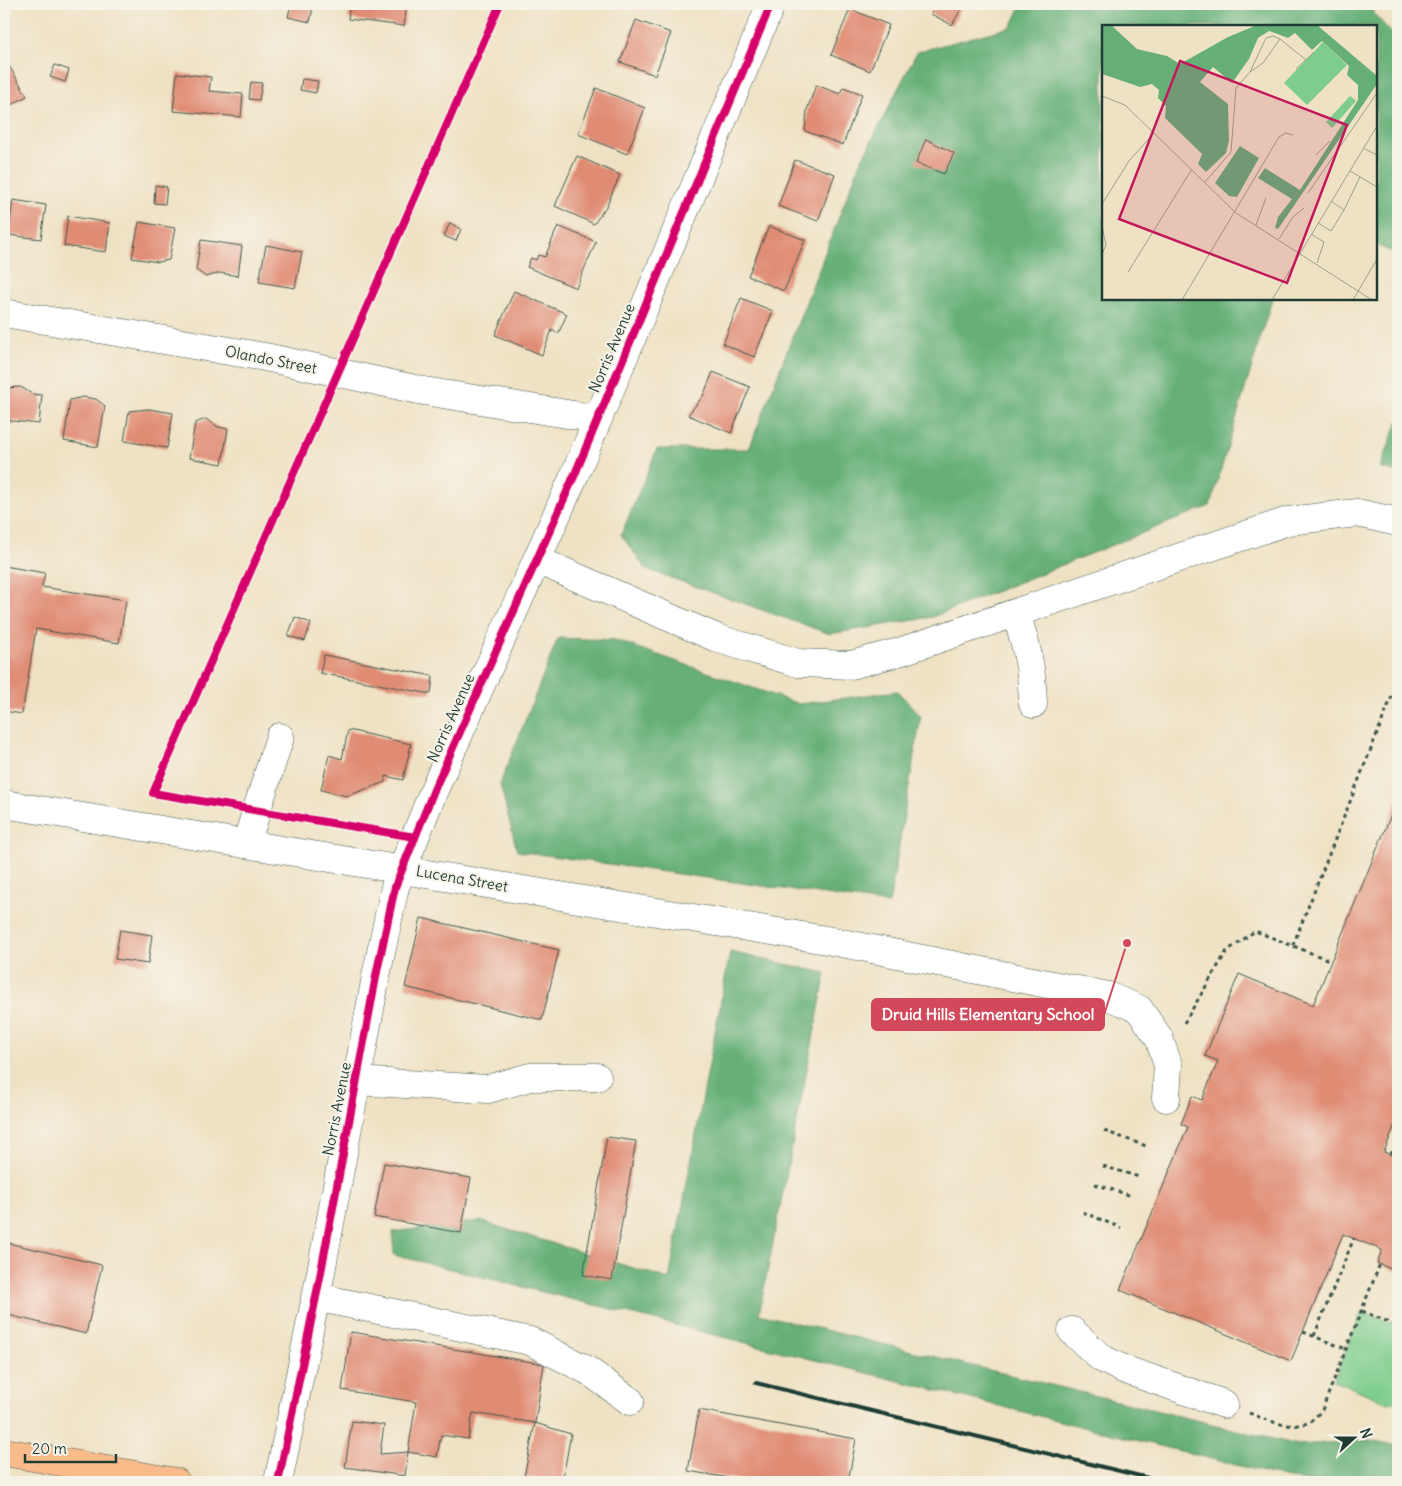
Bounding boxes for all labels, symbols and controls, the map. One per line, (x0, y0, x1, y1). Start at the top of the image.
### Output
inset map (1102, 25, 1377, 300)
street label: Norris Avenue (584, 300, 639, 395)
street label: Olando Street (224, 341, 319, 378)
street label: Norris Avenue (423, 671, 479, 765)
street label: Lucena Street (415, 861, 510, 896)
callout: Druid Hills Elementary School (872, 999, 1104, 1030)
text: Druid Hills Elementary School (882, 1004, 1094, 1025)
street label: Norris Avenue (318, 1060, 355, 1157)
north arrow (1330, 1414, 1380, 1464)
text: N (1356, 1426, 1376, 1441)
scale bar (25, 1431, 116, 1463)
text: 20 m (32, 1439, 67, 1458)

